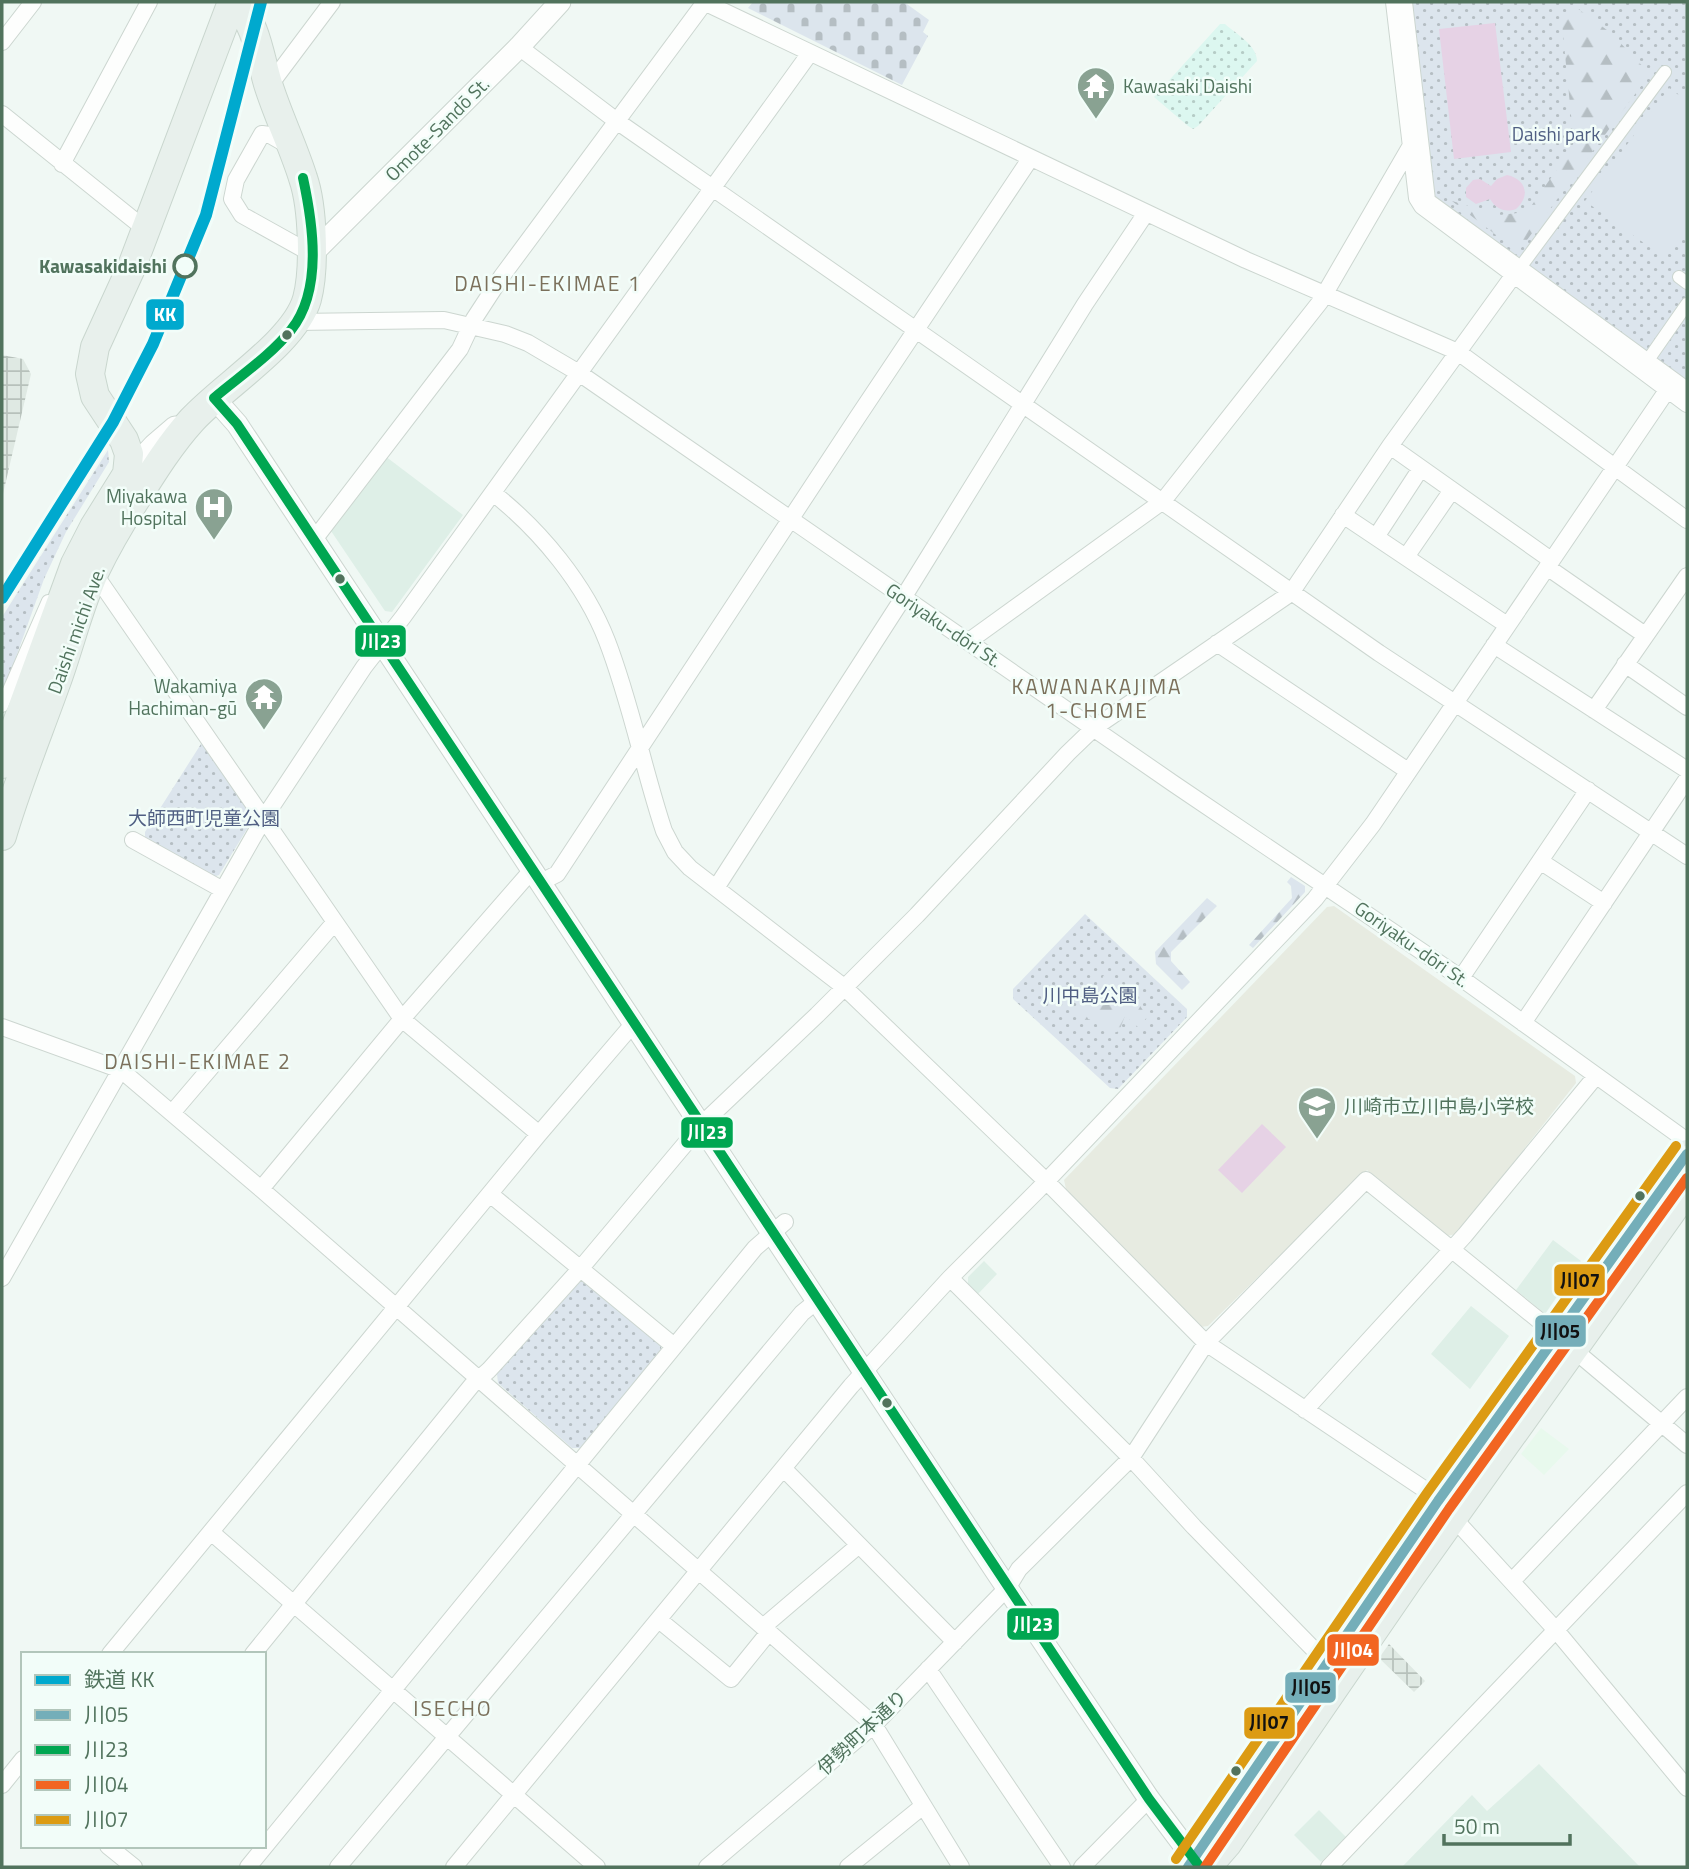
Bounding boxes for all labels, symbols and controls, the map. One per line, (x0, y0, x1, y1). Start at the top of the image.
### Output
temple icon: Kawasaki Daishi (1075, 65, 1117, 120)
street label: Omote-Sandō St. (378, 70, 496, 188)
place label: Kawasaki Daishi (1123, 71, 1252, 100)
park label: Daishi park (1512, 119, 1600, 148)
place label: Kawasakidaishi (39, 251, 167, 280)
marker: Kawasakidaishi (173, 254, 197, 278)
district label: DAISHI-EKIMAE 1 (454, 267, 642, 299)
line badge: KK (145, 298, 185, 331)
text: KK (154, 299, 176, 328)
unlabelled marker (280, 328, 294, 342)
place label: Miyakawa Hospital (106, 481, 187, 532)
hospital icon: Miyakawa Hospital (193, 486, 235, 541)
street label: Daishi michi Ave. (39, 562, 112, 698)
unlabelled marker (333, 572, 347, 586)
street label: Goriyaku-dōri St. (880, 575, 1008, 674)
line badge: 川23 (354, 624, 407, 658)
text: 川23 (361, 626, 401, 655)
district label: KAWANAKAJIMA 1-CHOME (1011, 670, 1183, 726)
place label: Wakamiya Hachiman-gū (128, 671, 237, 722)
temple icon: Wakamiya Hachiman-gū (243, 676, 285, 731)
park label: 大師西町児童公園 (128, 803, 280, 832)
street label: Goriyaku-dōri St. (1349, 893, 1476, 994)
park label: 川中島公園 (1042, 980, 1138, 1009)
district label: DAISHI-EKIMAE 2 (104, 1045, 292, 1077)
school or university icon: 川崎市立川中島小学校 (1296, 1085, 1338, 1140)
place label: 川崎市立川中島小学校 (1344, 1091, 1534, 1120)
line badge: 川23 (680, 1116, 734, 1149)
text: 川23 (687, 1117, 727, 1146)
unlabelled marker (1633, 1189, 1647, 1203)
line badge: 川07 (1553, 1263, 1606, 1297)
text: 川07 (1560, 1265, 1600, 1294)
line badge: 川05 (1534, 1314, 1587, 1348)
text: 川05 (1540, 1316, 1580, 1345)
unlabelled marker (880, 1396, 894, 1410)
line badge: 川23 (1006, 1607, 1060, 1641)
text: 川23 (1013, 1609, 1053, 1638)
line badge: 川04 (1326, 1633, 1380, 1667)
text: 川04 (1333, 1635, 1373, 1664)
legend (21, 1652, 266, 1848)
text: 鉄道 KK (84, 1663, 155, 1695)
line badge: 川05 (1284, 1671, 1337, 1704)
text: 川05 (1291, 1672, 1331, 1701)
street label: 伊勢町本通り (810, 1682, 913, 1781)
district label: ISECHO (413, 1692, 493, 1724)
text: 川05 (84, 1698, 129, 1730)
line badge: 川07 (1243, 1706, 1296, 1740)
text: 川07 (1249, 1707, 1289, 1736)
text: 川23 (84, 1733, 129, 1765)
unlabelled marker (1229, 1764, 1243, 1778)
text: 川04 (84, 1768, 129, 1800)
scale bar (1444, 1802, 1570, 1846)
text: 川07 (84, 1803, 129, 1835)
text: 50 m (1454, 1810, 1500, 1842)

